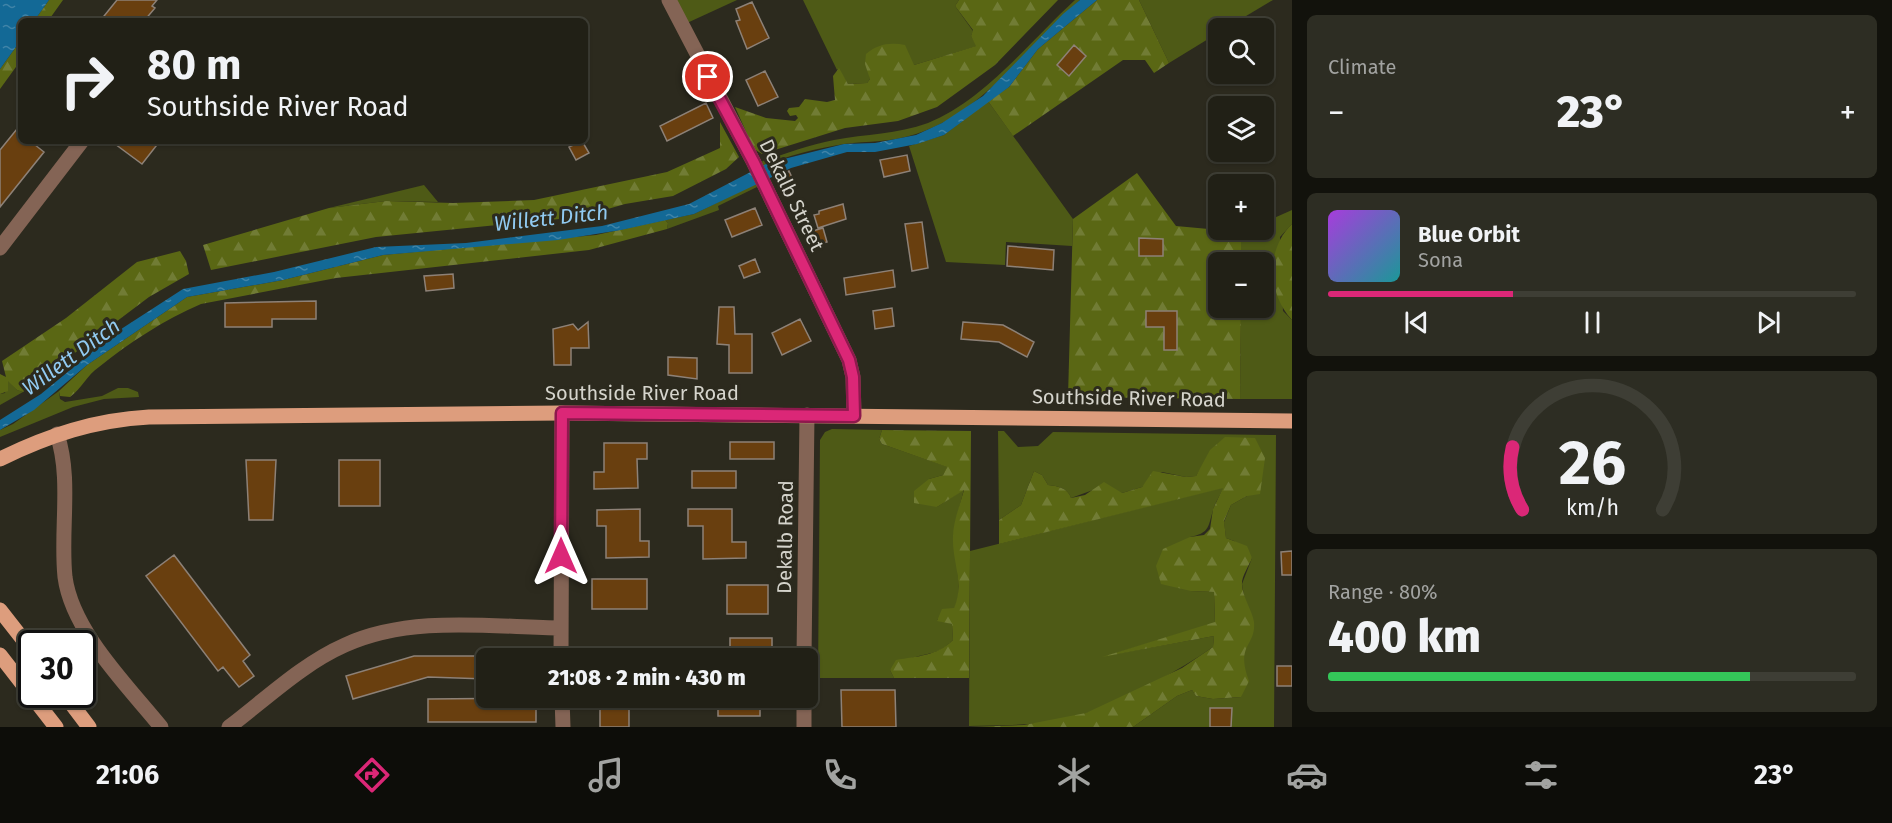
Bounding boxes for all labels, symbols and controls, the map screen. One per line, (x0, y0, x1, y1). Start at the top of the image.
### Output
map controls (1208, 18, 1274, 318)
button: search (1208, 18, 1274, 84)
text: 80 m (147, 40, 241, 90)
icon: right (48, 42, 126, 120)
pin (682, 51, 733, 102)
text: Climate (1328, 55, 1396, 79)
icon: arrive (691, 60, 724, 93)
text: 23° (1557, 85, 1627, 139)
text: Southside River Road (147, 91, 409, 123)
text: − (1328, 93, 1345, 133)
text: + (1840, 93, 1856, 133)
button: layers (1208, 96, 1274, 162)
street label: Dekalb Street (755, 135, 830, 256)
button: + (1208, 174, 1274, 240)
water label: Willett Ditch (493, 199, 609, 237)
text: Blue Orbit (1418, 221, 1520, 248)
text: Sona (1418, 248, 1463, 272)
button: − (1208, 252, 1274, 318)
icon: previous (1400, 306, 1433, 339)
icon: pause (1576, 306, 1609, 339)
icon: next (1752, 306, 1785, 339)
water label: Willett Ditch (17, 313, 125, 401)
street label: Southside River Road (545, 381, 739, 405)
street label: Southside River Road (1032, 384, 1226, 412)
text: 26 (1558, 426, 1626, 501)
street label: Dekalb Road (772, 480, 798, 594)
text: km/h (1565, 495, 1619, 521)
position arrow (529, 524, 593, 588)
text: Range · 80% (1328, 580, 1438, 604)
text: 400 km (1328, 610, 1481, 664)
speed limit sign: 30 (18, 630, 96, 708)
text: 21:08 · 2 min · 430 m (548, 664, 746, 691)
icon: directions (351, 754, 393, 796)
icon: music (585, 754, 627, 796)
icon: phone (819, 754, 861, 796)
icon: climate (1053, 754, 1095, 796)
icon: car (1286, 754, 1328, 796)
icon: filters (1520, 754, 1562, 796)
text: 21:06 (96, 759, 159, 791)
text: 23° (1754, 759, 1796, 791)

